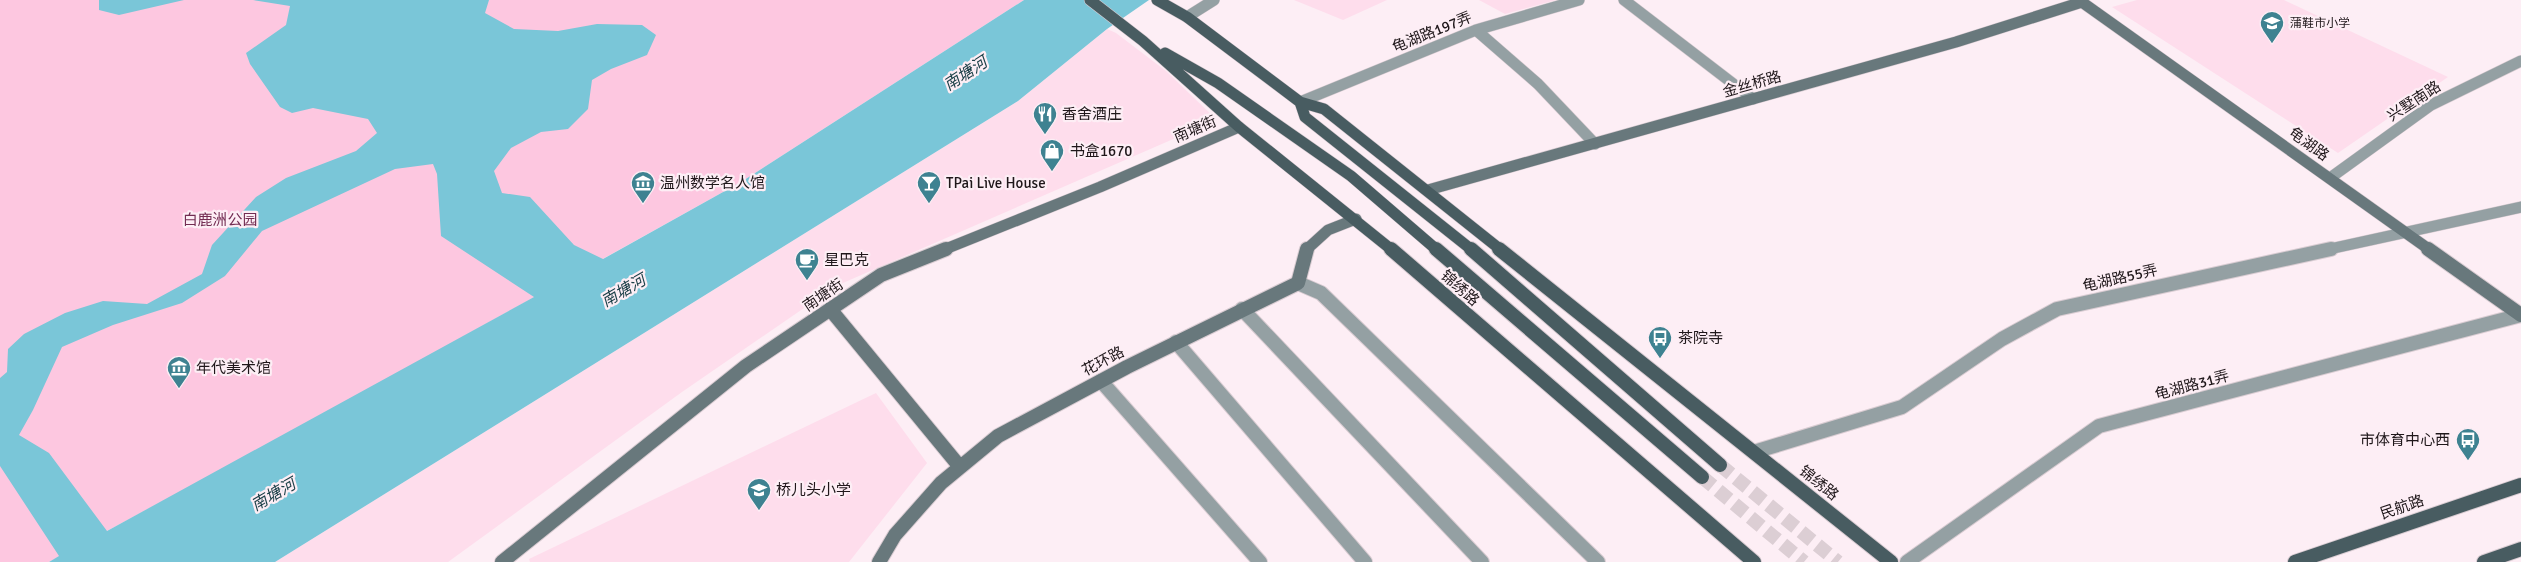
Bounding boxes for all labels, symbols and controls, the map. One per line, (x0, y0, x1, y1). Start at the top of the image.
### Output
street label: 龟湖路197弄 (1390, 8, 1474, 56)
school or university icon: 蒲鞋市小学 (2259, 10, 2285, 44)
place label: 蒲鞋市小学 (2290, 16, 2350, 31)
water label: 南塘河 (940, 51, 994, 95)
street label: 金丝桥路 (1721, 67, 1783, 101)
street label: 兴墅南路 (2384, 77, 2444, 125)
restaurant icon: 香舍酒庄 (1032, 101, 1058, 135)
place label: 香舍酒庄 (1062, 105, 1122, 123)
street label: 南塘街 (1171, 112, 1219, 146)
street label: 龟湖路 (2286, 123, 2332, 165)
shop icon: 书盒1670 (1039, 138, 1065, 172)
place label: 书盒1670 (1070, 142, 1132, 160)
museum icon: 温州数学名人馆 (630, 170, 656, 204)
bar icon: TPai Live House (916, 170, 942, 204)
place label: 温州数学名人馆 (660, 174, 765, 192)
place label: TPai Live House (946, 174, 1046, 192)
park label: 白鹿洲公园 (182, 211, 258, 229)
cafe icon: 星巴克 (794, 247, 820, 281)
place label: 星巴克 (824, 251, 869, 269)
street label: 龟湖路55弄 (2081, 261, 2159, 295)
street label: 锦绣路 (1437, 266, 1483, 310)
water label: 南塘河 (598, 269, 652, 312)
street label: 南塘街 (799, 275, 847, 315)
bus stop icon: 茶院寺 (1647, 325, 1673, 359)
place label: 茶院寺 (1678, 329, 1723, 347)
street label: 花环路 (1079, 342, 1127, 380)
museum icon: 年代美术馆 (166, 355, 192, 389)
place label: 年代美术馆 (196, 359, 271, 377)
street label: 龟湖路31弄 (2153, 366, 2231, 404)
bus stop icon: 市体育中心西 (2455, 427, 2481, 461)
place label: 市体育中心西 (2360, 431, 2450, 449)
street label: 锦绣路 (1796, 462, 1842, 504)
water label: 南塘河 (248, 473, 302, 516)
school or university icon: 桥儿头小学 (746, 477, 772, 511)
place label: 桥儿头小学 (776, 481, 851, 499)
street label: 民航路 (2378, 491, 2426, 523)

